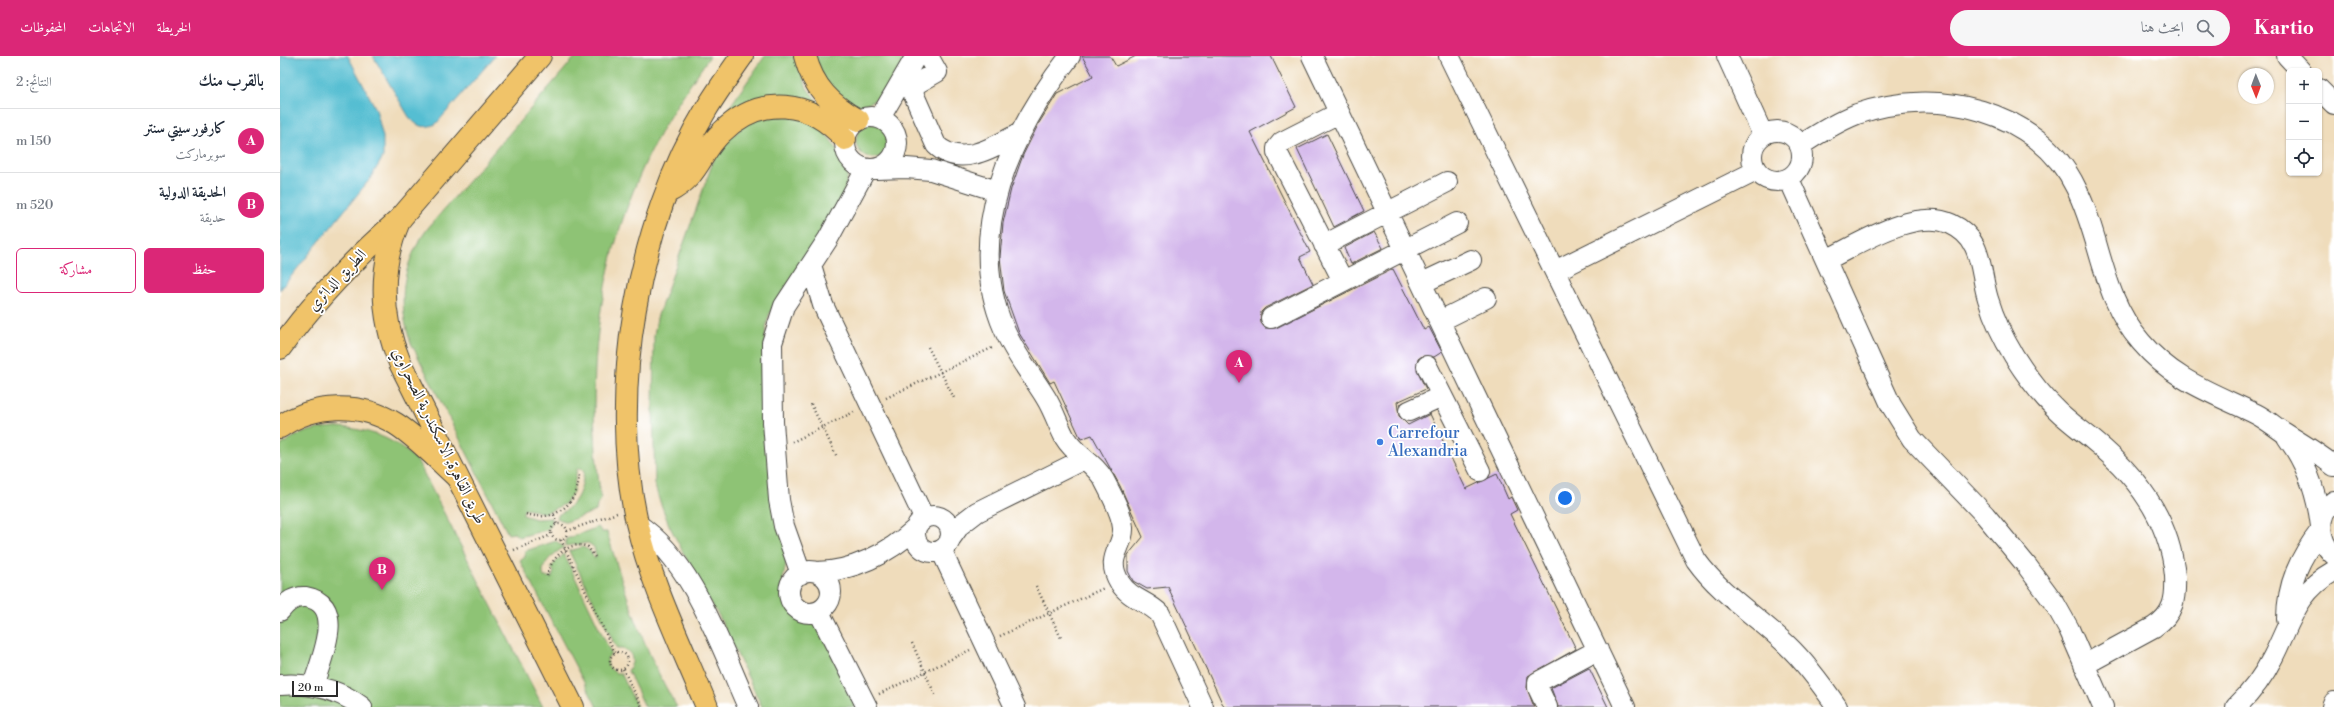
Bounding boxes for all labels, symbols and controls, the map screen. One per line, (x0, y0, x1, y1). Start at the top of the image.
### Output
search box (1950, 10, 2230, 46)
text: Kartio (2254, 16, 2314, 40)
icon: search (2194, 17, 2216, 39)
text: ابحث هنا (2141, 18, 2184, 37)
text: المحفوظات (20, 19, 66, 37)
text: الاتجاهات (88, 19, 135, 37)
text: الخريطة (157, 19, 191, 37)
north arrow (2238, 68, 2274, 104)
map controls (2286, 68, 2322, 176)
button: + (2286, 68, 2322, 104)
text: بالقرب منك (198, 70, 264, 92)
text: النتائج: 2 (16, 74, 52, 90)
button: − (2286, 104, 2322, 140)
text: كارفور سيتي سنتر (145, 119, 226, 138)
text: 150 m (16, 133, 51, 149)
text: A (246, 133, 256, 149)
button: locate (2286, 140, 2322, 176)
text: سوبرماركت (176, 146, 226, 162)
text: الحديقة الدولية (159, 183, 226, 202)
text: 520 m (16, 197, 53, 213)
text: B (246, 197, 256, 213)
text: حديقة (200, 210, 226, 226)
street label: الطريق الدائري (303, 245, 372, 316)
button: مشاركة (16, 248, 136, 293)
button: حفظ (144, 248, 264, 293)
street label: طريق القاهرة, الاسكندرية الصحراوي (386, 345, 490, 528)
pin: A (1226, 350, 1252, 383)
place label: Carrefour Alexandria (1387, 423, 1468, 461)
marker: Carrefour Alexandria (1375, 437, 1385, 447)
your location (1555, 488, 1575, 508)
pin: B (369, 557, 395, 590)
scale bar (292, 679, 338, 698)
text: 20 m (298, 681, 323, 695)

